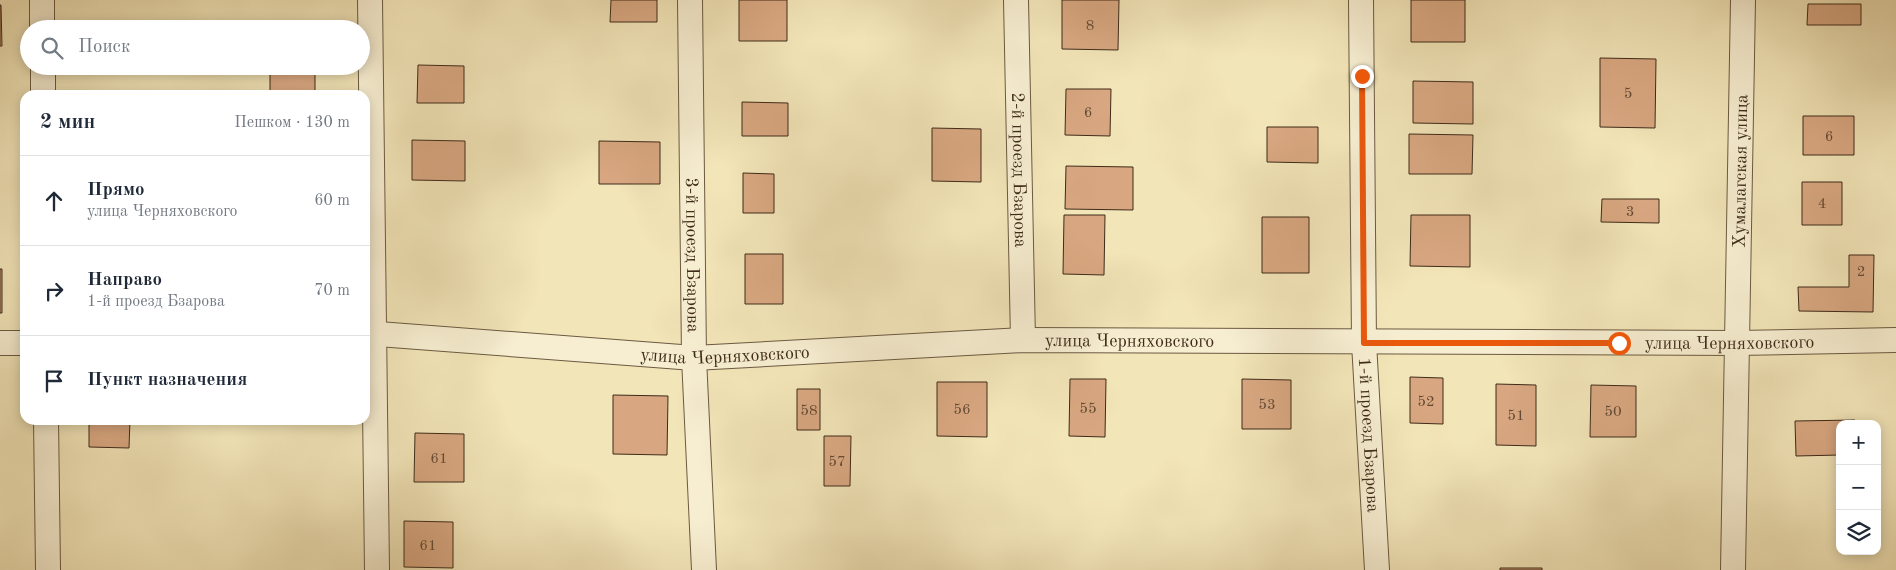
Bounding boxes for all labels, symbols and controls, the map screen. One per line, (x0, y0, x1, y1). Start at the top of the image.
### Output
house number: 8 (1086, 19, 1094, 34)
search box (20, 20, 370, 75)
icon: search (38, 34, 66, 62)
text: Поиск (78, 38, 130, 57)
route end (1351, 65, 1374, 88)
house number: 5 (1624, 87, 1632, 102)
street label: 2-й проезд Бзарова (1008, 92, 1029, 248)
street label: Хумалагская улица (1731, 94, 1751, 248)
house number: 6 (1084, 106, 1092, 121)
text: 2 мин (40, 112, 95, 133)
text: Пешком · 130 m (234, 115, 350, 131)
house number: 6 (1825, 130, 1833, 145)
street label: 3-й проезд Бзарова (682, 177, 702, 333)
text: Прямо (87, 181, 145, 200)
icon: ahead (40, 187, 68, 215)
text: 60 m (314, 193, 350, 209)
house number: 4 (1818, 197, 1826, 212)
text: улица Черняховского (87, 204, 237, 220)
house number: 3 (1626, 205, 1634, 220)
house number: 2 (1857, 265, 1865, 280)
text: Направо (87, 271, 162, 290)
icon: right (40, 277, 68, 305)
text: 70 m (314, 283, 350, 299)
text: 1-й проезд Бзарова (87, 294, 225, 310)
street label: улица Черняховского (1045, 332, 1214, 351)
route start (1608, 332, 1631, 355)
street label: улица Черняховского (1645, 334, 1814, 353)
street label: улица Черняховского (640, 344, 810, 368)
street label: 1-й проезд Бзарова (1355, 357, 1382, 513)
icon: arrive (40, 367, 68, 395)
text: Пункт назначения (87, 371, 247, 390)
house number: 52 (1417, 395, 1435, 410)
house number: 53 (1258, 398, 1276, 413)
house number: 55 (1079, 402, 1097, 417)
house number: 56 (953, 403, 971, 418)
house number: 58 (800, 404, 818, 419)
house number: 50 (1604, 405, 1622, 420)
house number: 51 (1507, 409, 1525, 424)
map controls (1836, 420, 1881, 555)
button: + (1836, 420, 1881, 465)
house number: 61 (430, 452, 448, 467)
house number: 57 (828, 455, 846, 470)
button: − (1836, 465, 1881, 510)
button: layers (1836, 510, 1881, 555)
house number: 61 (419, 539, 437, 554)

